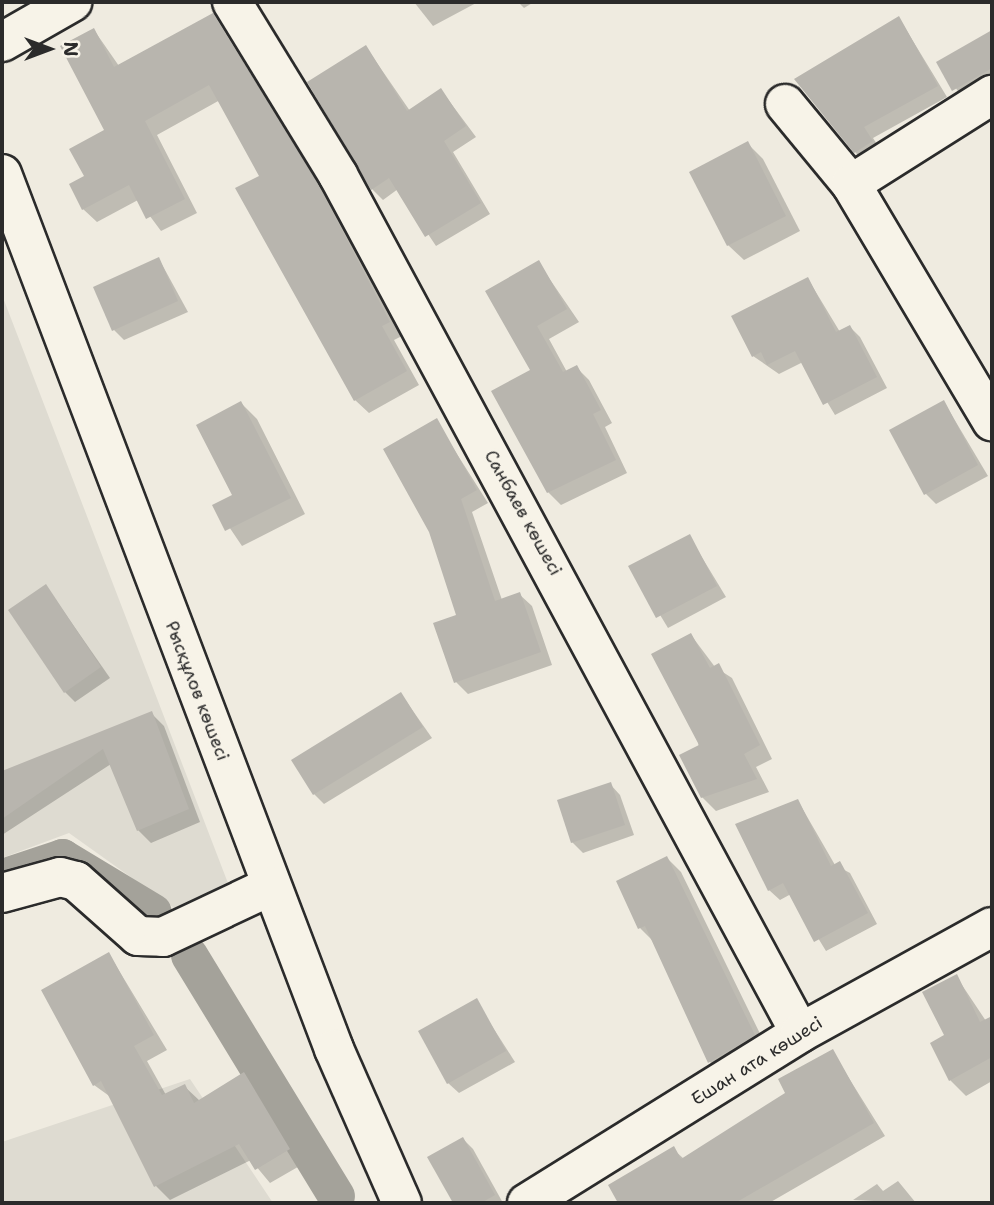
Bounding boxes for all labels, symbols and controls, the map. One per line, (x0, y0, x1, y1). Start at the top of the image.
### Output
north arrow (14, 14, 84, 84)
text: N (58, 41, 83, 57)
street label: Санбаев көшесі (480, 446, 566, 580)
street label: Рысқұлов көшесі (160, 618, 234, 764)
street label: Ешан ата көшесі (687, 1012, 827, 1110)

